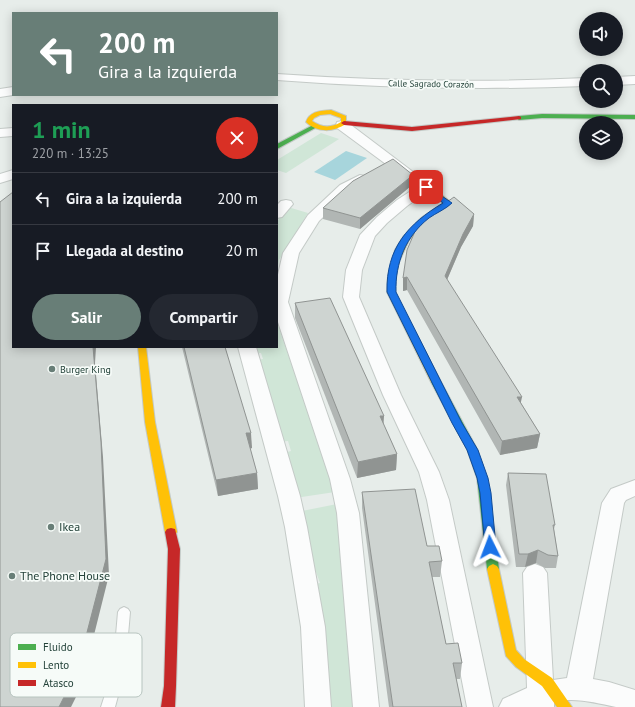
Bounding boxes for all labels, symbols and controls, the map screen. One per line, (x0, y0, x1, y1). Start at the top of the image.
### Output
map controls (579, 12, 623, 160)
button: sound (579, 12, 623, 56)
text: 200 m (98, 24, 175, 61)
icon: left (32, 28, 84, 80)
text: Gira a la izquierda (98, 60, 237, 83)
button: search (579, 64, 623, 108)
street label: Calle Sagrado Corazón (388, 77, 474, 90)
text: 1 min (32, 114, 91, 145)
button: layers (579, 116, 623, 160)
button: close (216, 117, 258, 159)
text: 220 m · 13:25 (32, 145, 109, 162)
pin (409, 170, 443, 204)
icon: arrive (415, 176, 437, 198)
icon: left (32, 188, 54, 210)
text: Gira a la izquierda (66, 189, 182, 208)
text: 200 m (217, 189, 258, 208)
icon: arrive (32, 240, 54, 262)
text: Llegada al destino (66, 241, 184, 260)
text: 20 m (225, 241, 258, 260)
button: Salir (32, 294, 141, 340)
button: Compartir (149, 294, 258, 340)
place label: Burger King (60, 363, 111, 376)
marker: Burger King (47, 364, 57, 374)
place label: Ikea (59, 519, 80, 534)
marker: Ikea (46, 522, 56, 532)
position arrow (469, 526, 511, 568)
place label: The Phone House (20, 568, 110, 583)
marker: The Phone House (7, 571, 17, 581)
legend (10, 633, 142, 697)
text: Fluido (43, 640, 73, 654)
text: Lento (43, 658, 69, 672)
text: Atasco (43, 676, 74, 690)

